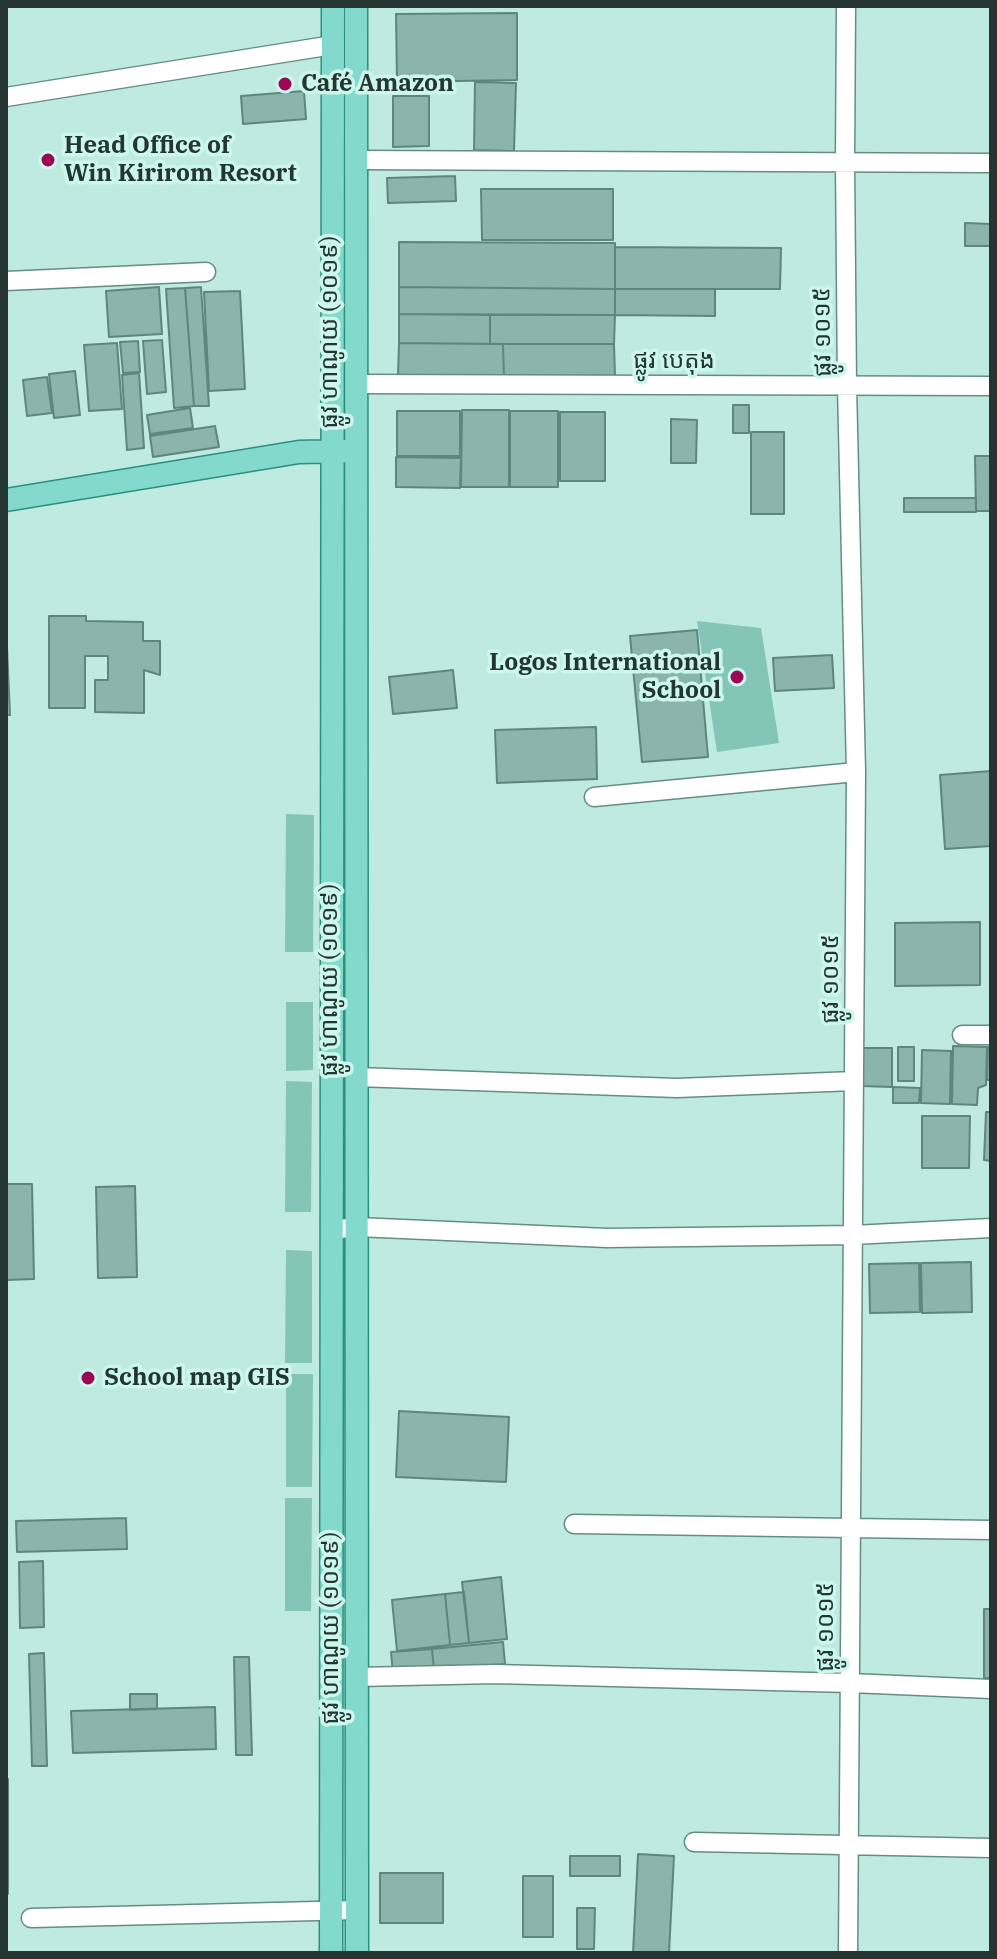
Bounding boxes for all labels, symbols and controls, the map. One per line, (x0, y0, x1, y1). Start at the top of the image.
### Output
place label: Café Amazon (301, 70, 454, 98)
marker: Café Amazon (276, 75, 294, 93)
place label: Head Office of Win Kirirom Resort (64, 132, 297, 188)
marker: Head Office of Win Kirirom Resort (39, 151, 57, 169)
street label: ផ្លូវ ហាណូយ (១០១៩) (316, 236, 344, 428)
street label: ផ្លូវ ១០១៥ (808, 287, 838, 377)
street label: ផ្លូវ បេតុង (633, 347, 715, 375)
place label: Logos International School (489, 649, 721, 705)
marker: Logos International School (728, 668, 746, 686)
street label: ផ្លូវ ហាណូយ (១០១៩) (316, 884, 344, 1076)
street label: ផ្លូវ ១០១៥ (817, 934, 845, 1024)
place label: School map GIS (104, 1364, 290, 1392)
marker: School map GIS (79, 1369, 97, 1387)
street label: ផ្លូវ ហាណូយ (១០១៩) (317, 1532, 345, 1724)
street label: ផ្លូវ ១០១៥ (812, 1582, 840, 1672)

